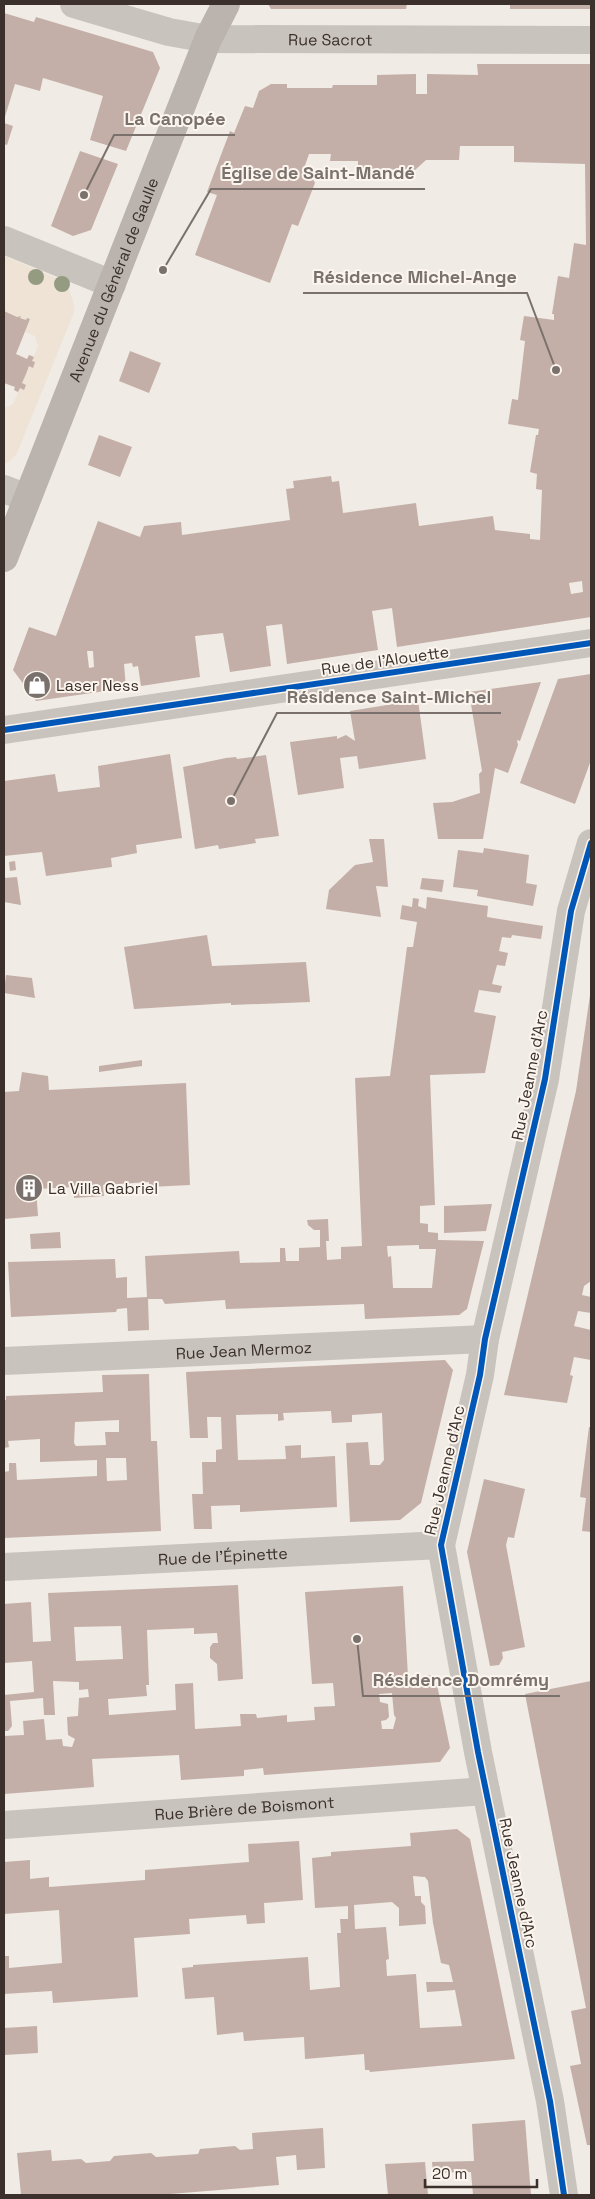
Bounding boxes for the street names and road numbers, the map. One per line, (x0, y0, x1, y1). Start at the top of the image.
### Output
street label: Rue Sacrot (288, 29, 373, 50)
street label: Avenue du Général de Gaulle (64, 175, 163, 385)
street label: Rue de l'Alouette (320, 641, 450, 680)
street label: Rue Jeanne d'Arc (507, 1008, 552, 1142)
street label: Rue Jean Mermoz (175, 1337, 312, 1364)
street label: Rue Jeanne d'Arc (419, 1403, 470, 1537)
street label: Rue de l'Épinette (157, 1543, 288, 1570)
street label: Rue Brière de Boismont (154, 1792, 335, 1825)
street label: Rue Jeanne d'Arc (494, 1816, 543, 1950)

